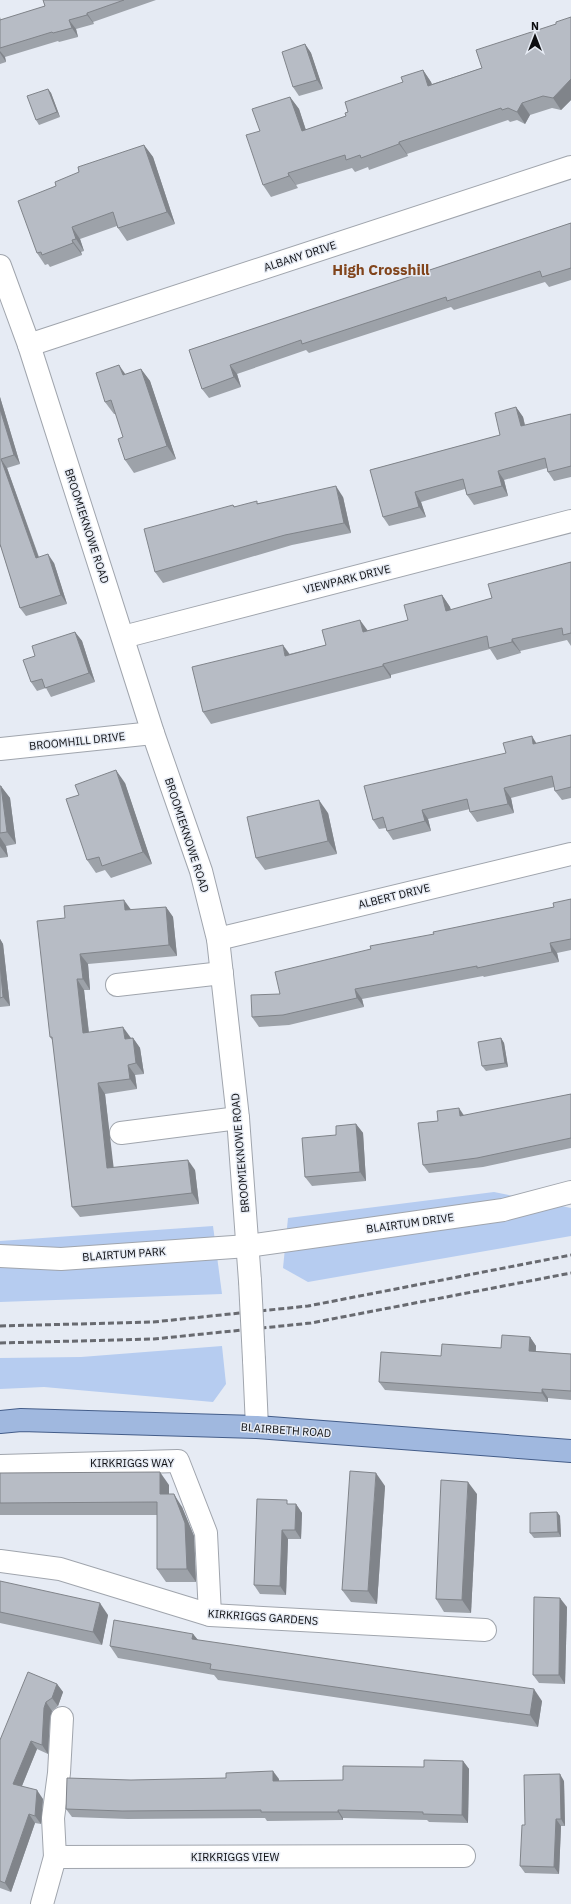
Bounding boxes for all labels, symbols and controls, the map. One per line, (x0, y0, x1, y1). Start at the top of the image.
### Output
north arrow (515, 16, 555, 56)
text: N (531, 19, 539, 33)
street label: ALBANY DRIVE (262, 238, 338, 274)
district label: High Crosshill (332, 260, 430, 279)
street label: BROOMIEKNOWE ROAD (62, 467, 112, 585)
street label: VIEWPARK DRIVE (302, 561, 392, 597)
street label: BROOMHILL DRIVE (28, 729, 126, 753)
street label: BROOMIEKNOWE ROAD (162, 776, 212, 894)
street label: ALBERT DRIVE (357, 880, 431, 912)
street label: BROOMIEKNOWE ROAD (228, 1093, 252, 1213)
street label: BLAIRTUM DRIVE (365, 1210, 455, 1236)
street label: BLAIRTUM PARK (82, 1244, 166, 1264)
street label: BLAIRBETH ROAD (240, 1420, 332, 1440)
street label: KIRKRIGGS WAY (90, 1456, 174, 1470)
street label: KIRKRIGGS GARDENS (207, 1606, 319, 1628)
street label: KIRKRIGGS VIEW (191, 1850, 279, 1864)

